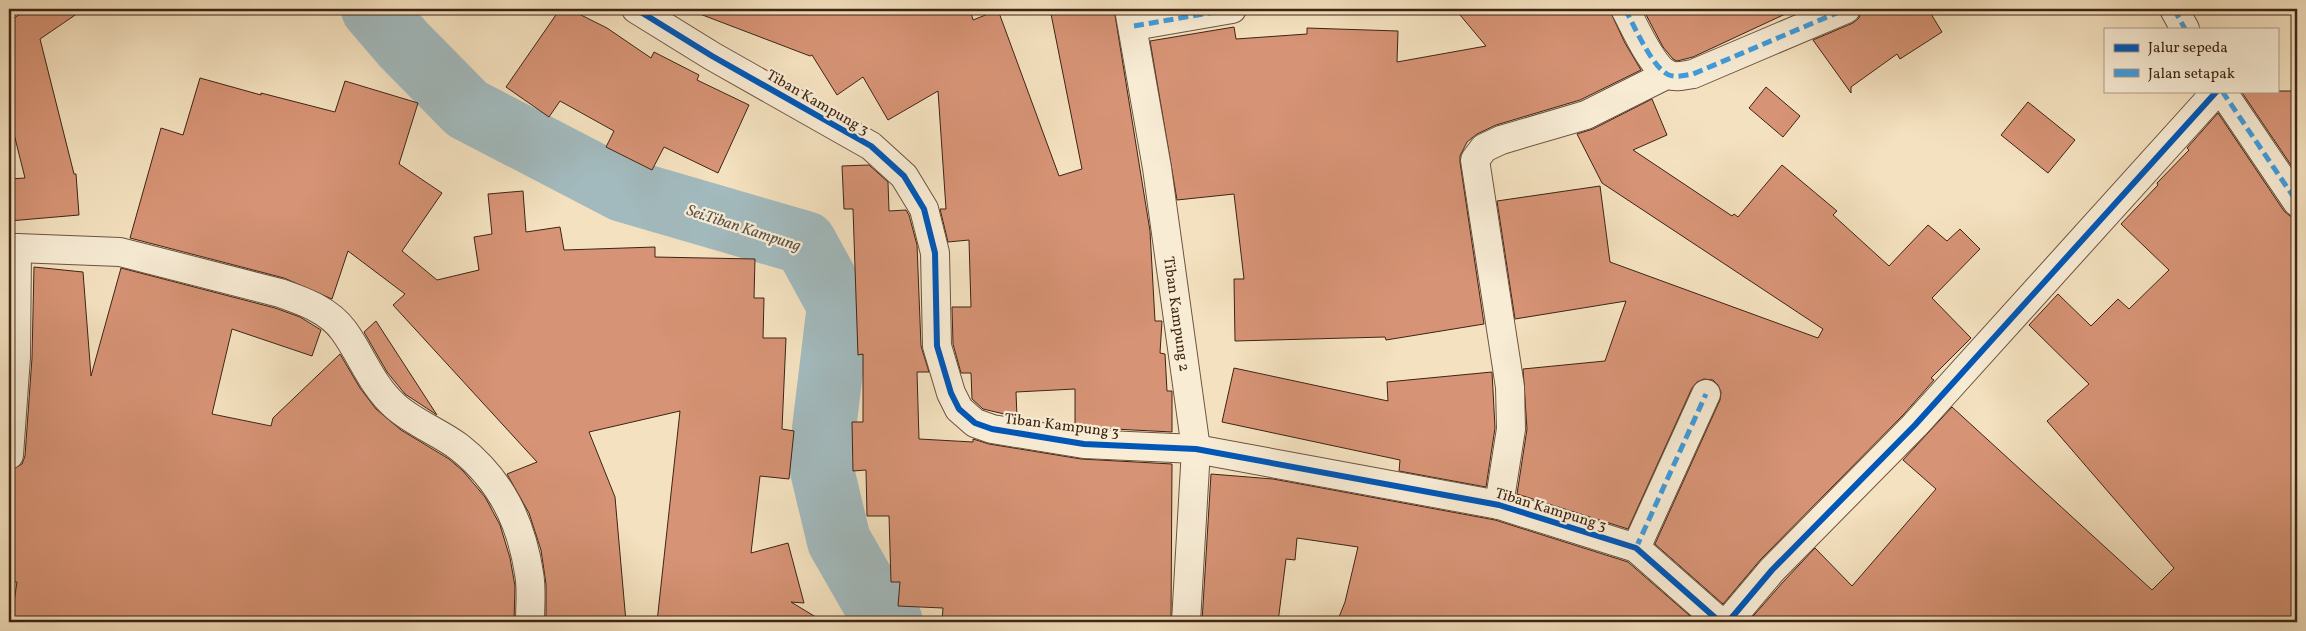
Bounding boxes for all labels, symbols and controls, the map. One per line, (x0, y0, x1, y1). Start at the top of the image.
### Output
legend (2104, 28, 2278, 92)
text: Jalur sepeda (2148, 38, 2228, 59)
text: Jalan setapak (2148, 64, 2235, 85)
street label: Tiban Kampung 3 (762, 65, 872, 141)
water label: Sei.Tiban Kampung (683, 200, 803, 258)
street label: Tiban Kampung 2 (1157, 255, 1194, 373)
street label: Tiban Kampung 3 (1003, 409, 1120, 444)
street label: Tiban Kampung 3 (1492, 484, 1609, 537)

